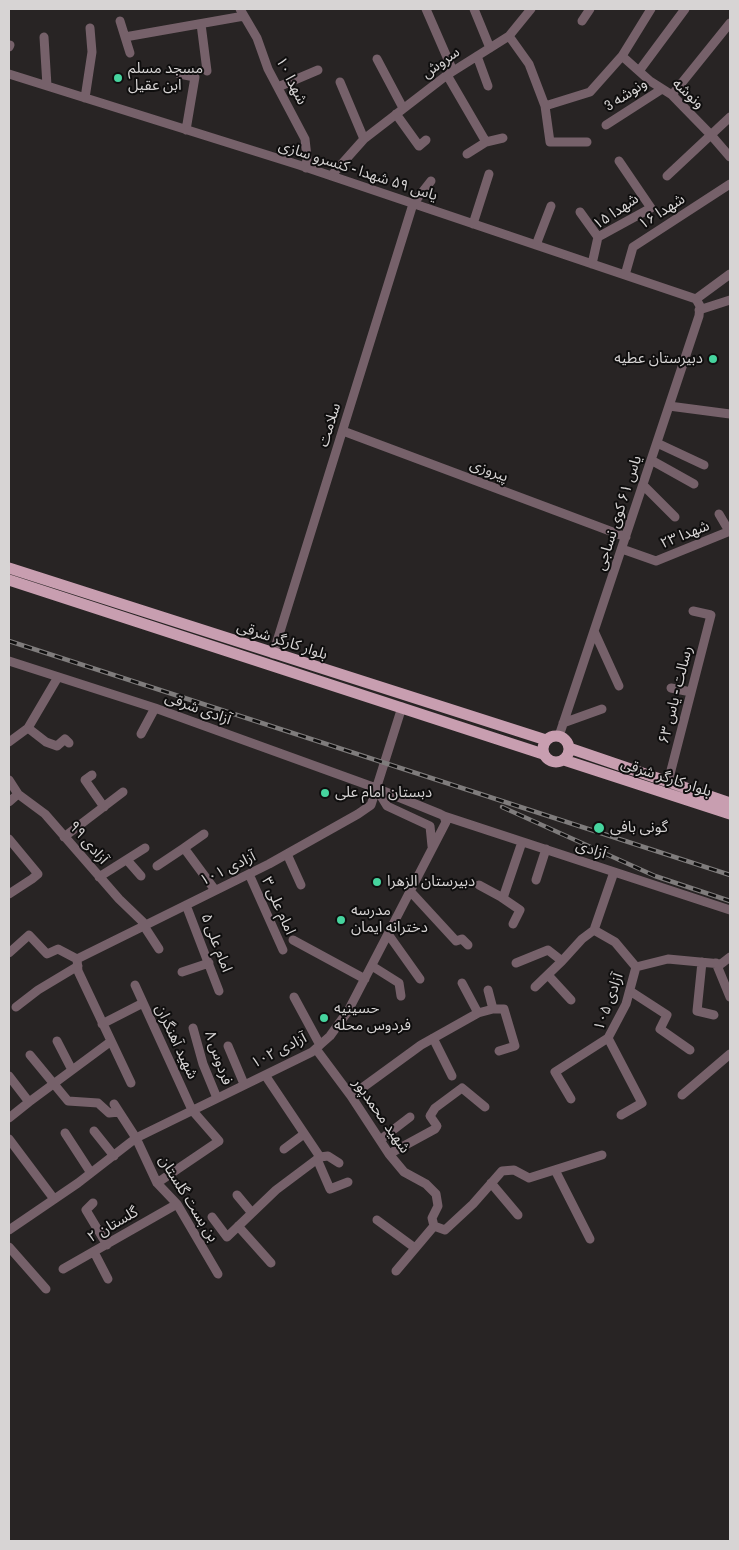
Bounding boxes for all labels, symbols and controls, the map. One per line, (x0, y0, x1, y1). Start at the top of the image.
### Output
street label: سروش (418, 43, 464, 83)
street label: شهدا ۱۰ (271, 54, 311, 108)
place label: مسجد مسلم ابن عقیل (128, 60, 203, 95)
marker: مسجد مسلم ابن عقیل (112, 72, 124, 84)
street label: ونوشه 3 (601, 75, 651, 115)
street label: ونوشه (668, 75, 708, 113)
street label: یاس ۵۹ شهدا - کنسرو سازی (276, 137, 440, 205)
street label: شهدا ۱۵ (590, 190, 642, 234)
street label: شهدا ۱۶ (636, 190, 688, 234)
place label: دبیرستان عطیه (614, 350, 703, 368)
marker: دبیرستان عطیه (707, 353, 719, 365)
street label: سلامت (315, 401, 345, 449)
street label: یاس ۶۱ کوی نساجی (592, 453, 646, 573)
street label: پیروزی (467, 455, 511, 487)
street label: شهدا ۲۳ (658, 517, 712, 553)
street label: بلوار کارگر شرقی (234, 618, 330, 664)
street label: رسالت - یاس ۶۳ (655, 644, 697, 746)
street label: آزادی شرقی (162, 689, 234, 729)
street label: بلوار کارگر شرقی (618, 755, 714, 801)
place label: دبستان امام علی (335, 784, 432, 802)
marker: دبستان امام علی (319, 787, 331, 799)
street label: آزادی ٩٩ (64, 818, 112, 868)
place label: گونی بافی (610, 819, 668, 837)
marker: گونی بافی (592, 821, 606, 835)
street label: آزادی (574, 837, 608, 863)
street label: آزادی ۱۰۱ (197, 848, 259, 890)
place label: دبیرستان الزهرا (387, 873, 475, 891)
street label: امام علی ۳ (257, 874, 299, 938)
marker: دبیرستان الزهرا (371, 876, 383, 888)
place label: مدرسه دخترانه ایمان (351, 902, 428, 937)
street label: امام علی ۵ (197, 911, 235, 975)
marker: مدرسه دخترانه ایمان (335, 914, 347, 926)
street label: آزادی ۱۰۵ (590, 971, 628, 1033)
place label: حسینیه فردوس محله (334, 1000, 411, 1035)
street label: شهید آهنگران (151, 1002, 201, 1082)
marker: حسینیه فردوس محله (318, 1012, 330, 1024)
street label: فردوس ۸ (200, 1029, 236, 1087)
street label: آزادی ۱۰۲ (248, 1029, 310, 1073)
street label: شهید محمدپور (349, 1075, 413, 1157)
street label: بن بست گلستان (154, 1152, 222, 1246)
street label: گلستان ۲ (84, 1203, 142, 1247)

